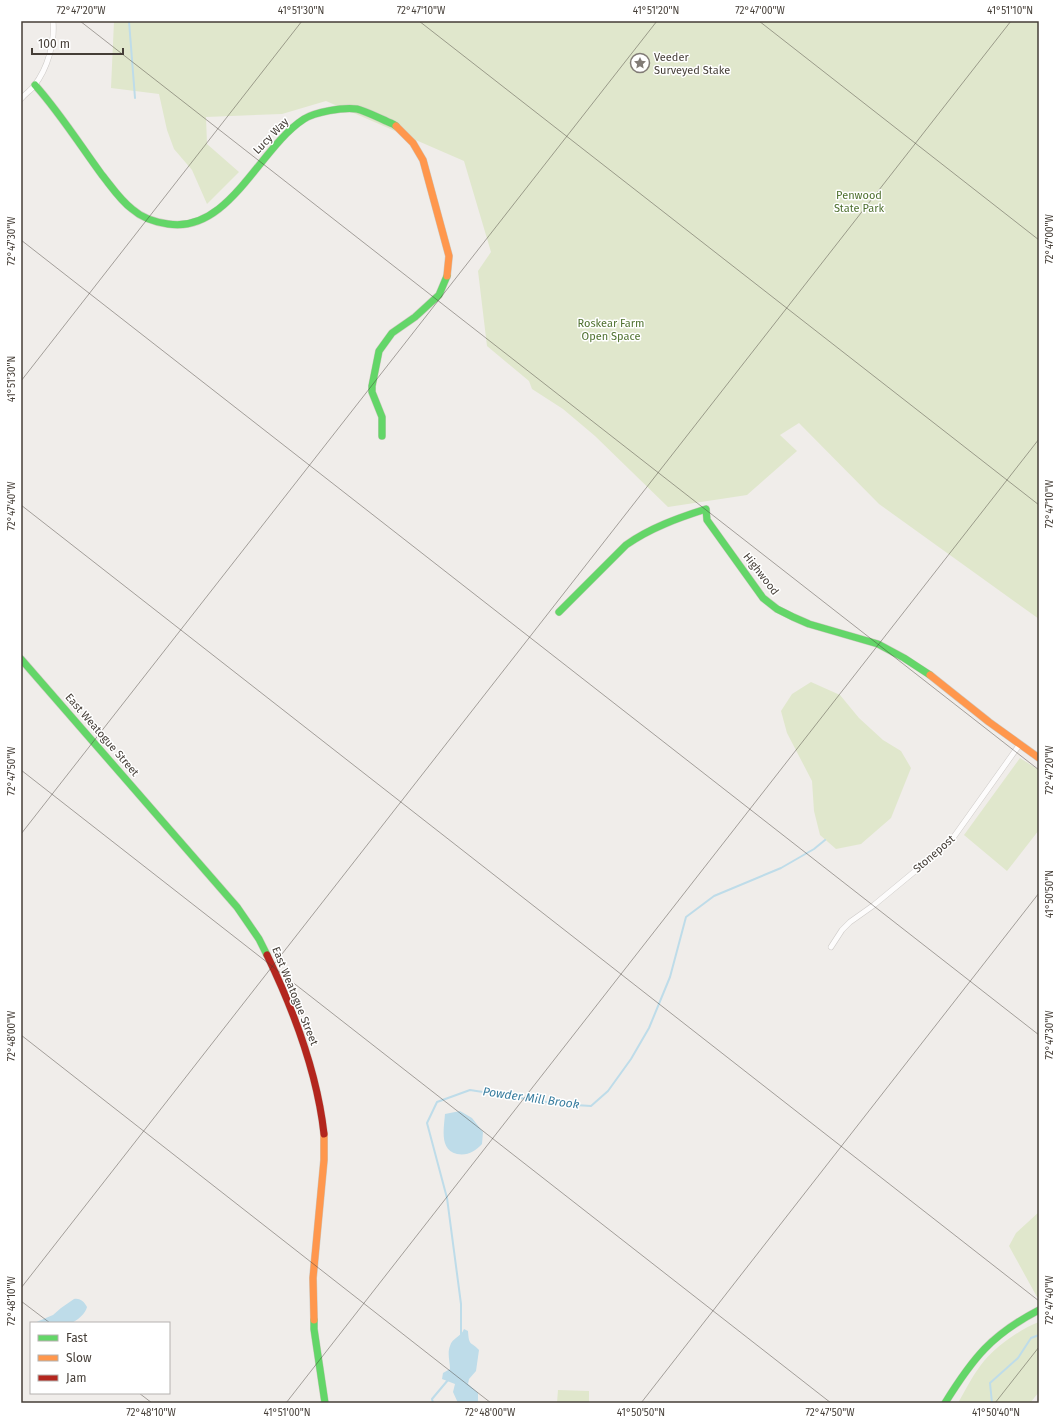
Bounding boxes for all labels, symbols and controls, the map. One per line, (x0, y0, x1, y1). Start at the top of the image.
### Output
text: 72°47'20"W (57, 5, 106, 17)
text: 41°51'30"N (278, 5, 324, 17)
text: 72°47'10"W (397, 5, 446, 17)
text: 41°51'20"N (633, 5, 679, 17)
text: 72°47'00"W (735, 5, 785, 17)
text: 41°51'10"N (987, 5, 1033, 17)
scale bar (32, 30, 123, 56)
text: 100 m (38, 37, 70, 51)
place label: Veeder Surveyed Stake (654, 51, 730, 77)
place icon: Veeder Surveyed Stake (629, 52, 651, 74)
street label: Lucy Way (251, 115, 292, 157)
park label: Penwood State Park (834, 189, 884, 215)
text: 72°47'00"W (1044, 214, 1056, 264)
text: 72°47'30"W (6, 216, 18, 266)
park label: Roskear Farm Open Space (577, 317, 645, 343)
text: 41°51'30"N (6, 356, 18, 402)
text: 72°47'10"W (1044, 479, 1056, 528)
text: 72°47'40"W (6, 481, 18, 530)
street label: Highwood (740, 550, 782, 598)
street label: East Weatogue Street (62, 691, 142, 779)
text: 72°47'20"W (1044, 745, 1056, 794)
text: 72°47'50"W (6, 746, 18, 796)
street label: Stonepost (911, 832, 957, 876)
text: 41°50'50"N (1044, 870, 1056, 918)
street label: East Weatogue Street (269, 945, 321, 1047)
text: 72°48'00"W (6, 1010, 18, 1061)
text: 72°47'30"W (1044, 1010, 1056, 1060)
water label: Powder Mill Brook (482, 1084, 581, 1112)
text: 72°47'40"W (1044, 1275, 1056, 1324)
text: 72°48'10"W (6, 1276, 18, 1326)
legend (30, 1322, 170, 1394)
text: Fast (66, 1331, 88, 1345)
text: Slow (66, 1351, 92, 1365)
text: Jam (66, 1371, 86, 1385)
text: 72°48'10"W (126, 1407, 176, 1419)
text: 41°51'00"N (263, 1407, 311, 1419)
text: 72°48'00"W (465, 1407, 516, 1419)
text: 41°50'50"N (617, 1407, 665, 1419)
text: 72°47'50"W (805, 1407, 855, 1419)
text: 41°50'40"N (972, 1407, 1020, 1419)

